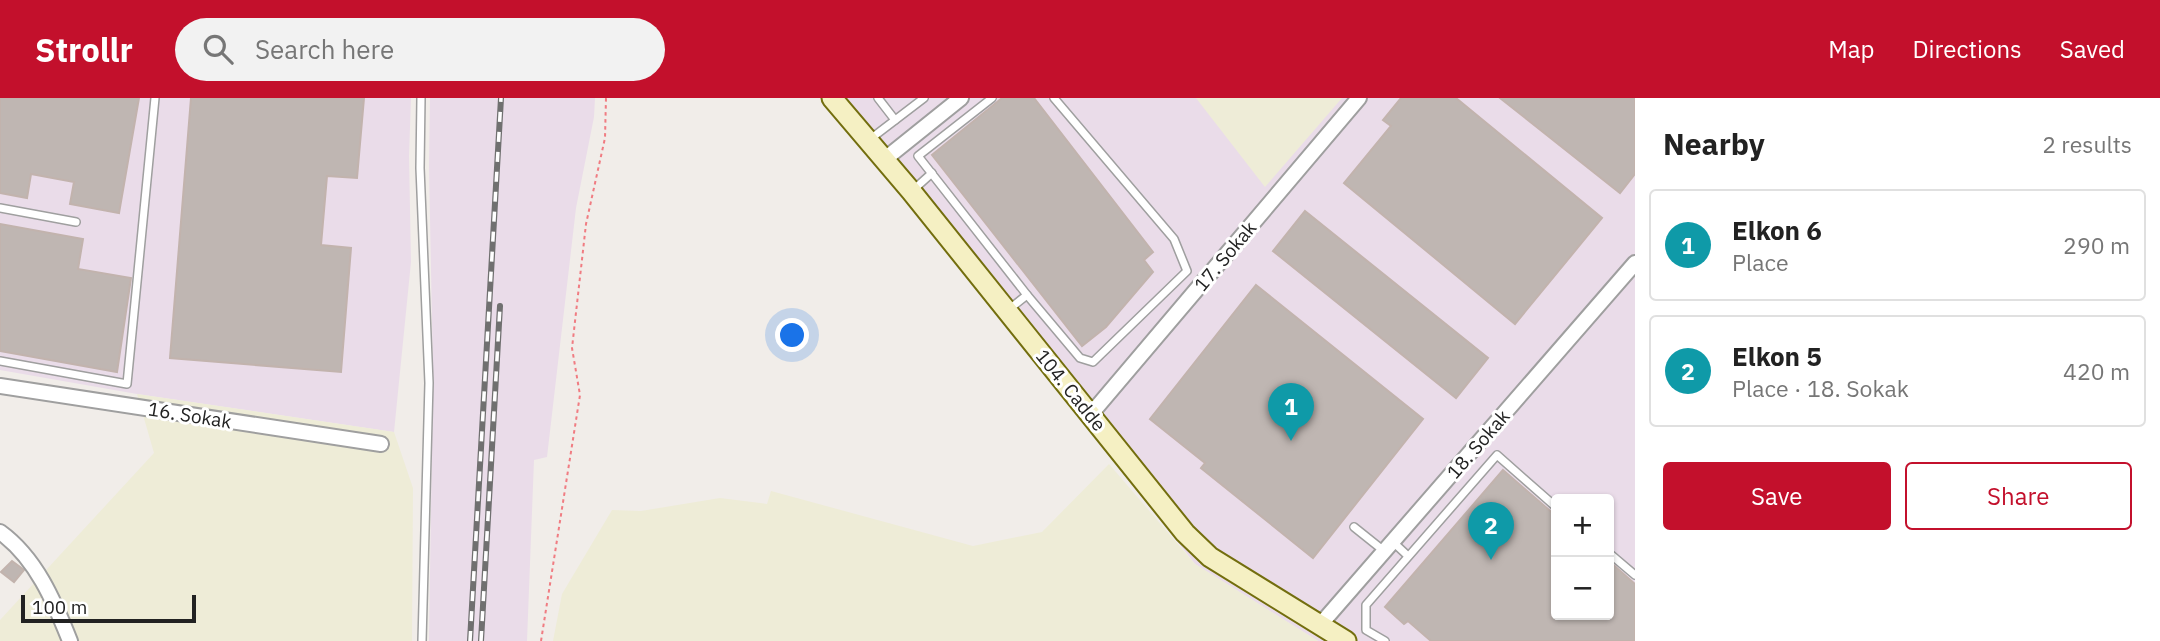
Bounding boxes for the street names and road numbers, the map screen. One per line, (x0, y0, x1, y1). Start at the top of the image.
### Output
street label: 17. Sokak (1189, 216, 1261, 296)
street label: 104. Cadde (1031, 344, 1111, 436)
street label: 16. Sokak (147, 397, 233, 433)
street label: 18. Sokak (1441, 404, 1515, 484)

